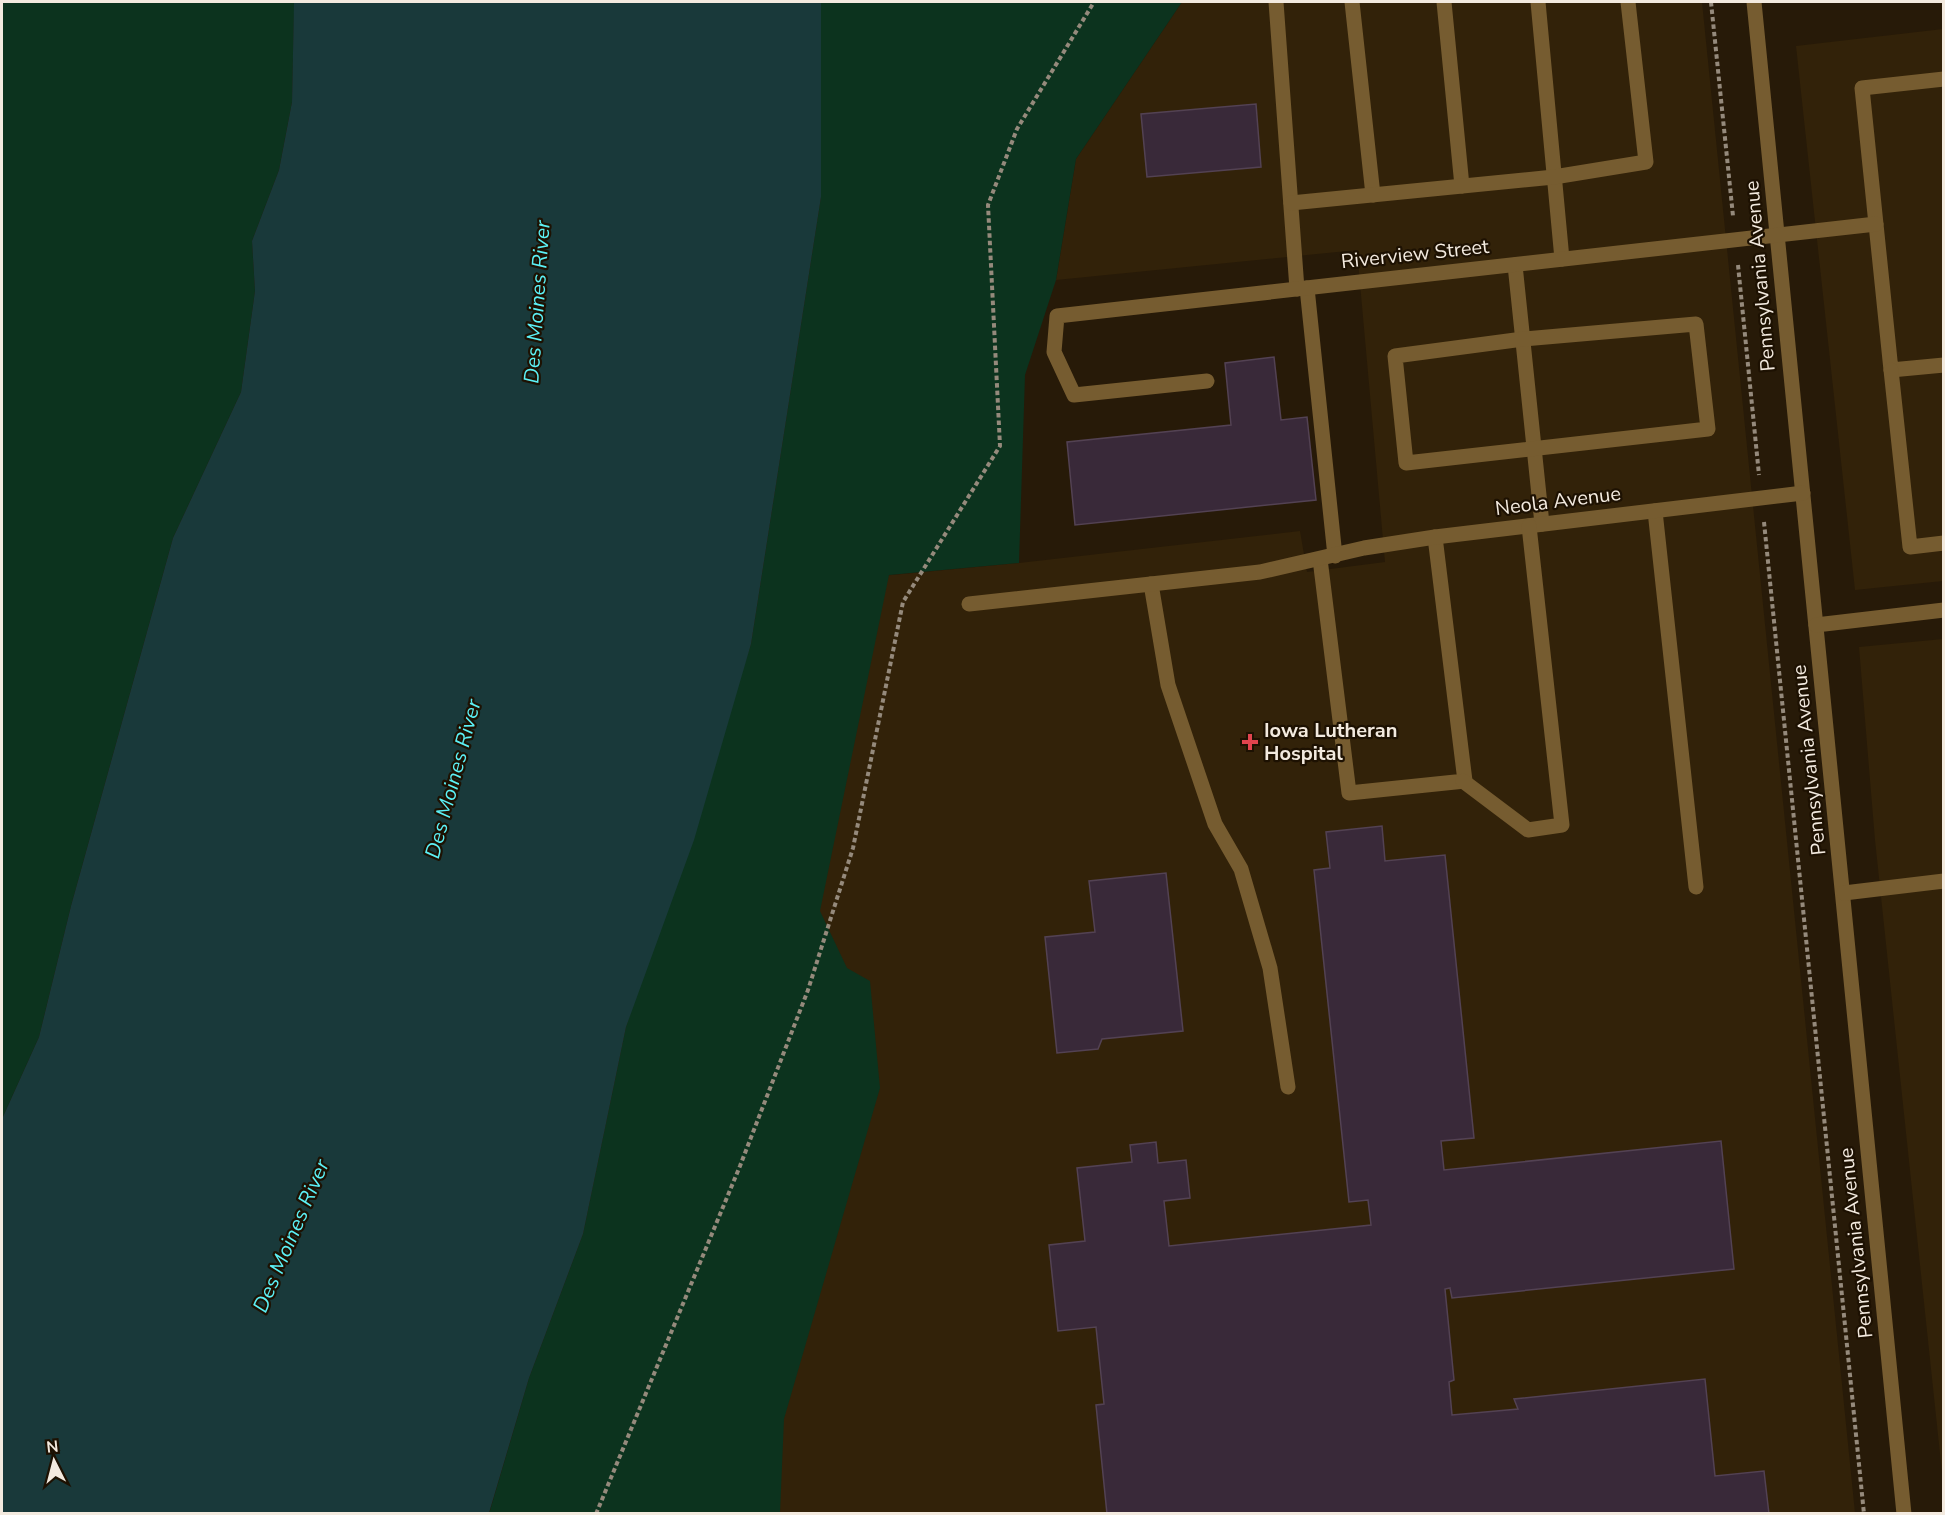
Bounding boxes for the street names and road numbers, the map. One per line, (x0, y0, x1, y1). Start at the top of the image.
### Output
street label: Pennsylvania Avenue (1738, 179, 1782, 373)
street label: Riverview Street (1340, 233, 1491, 275)
street label: Neola Avenue (1494, 480, 1622, 522)
street label: Pennsylvania Avenue (1786, 663, 1832, 857)
street label: Pennsylvania Avenue (1833, 1146, 1879, 1340)

